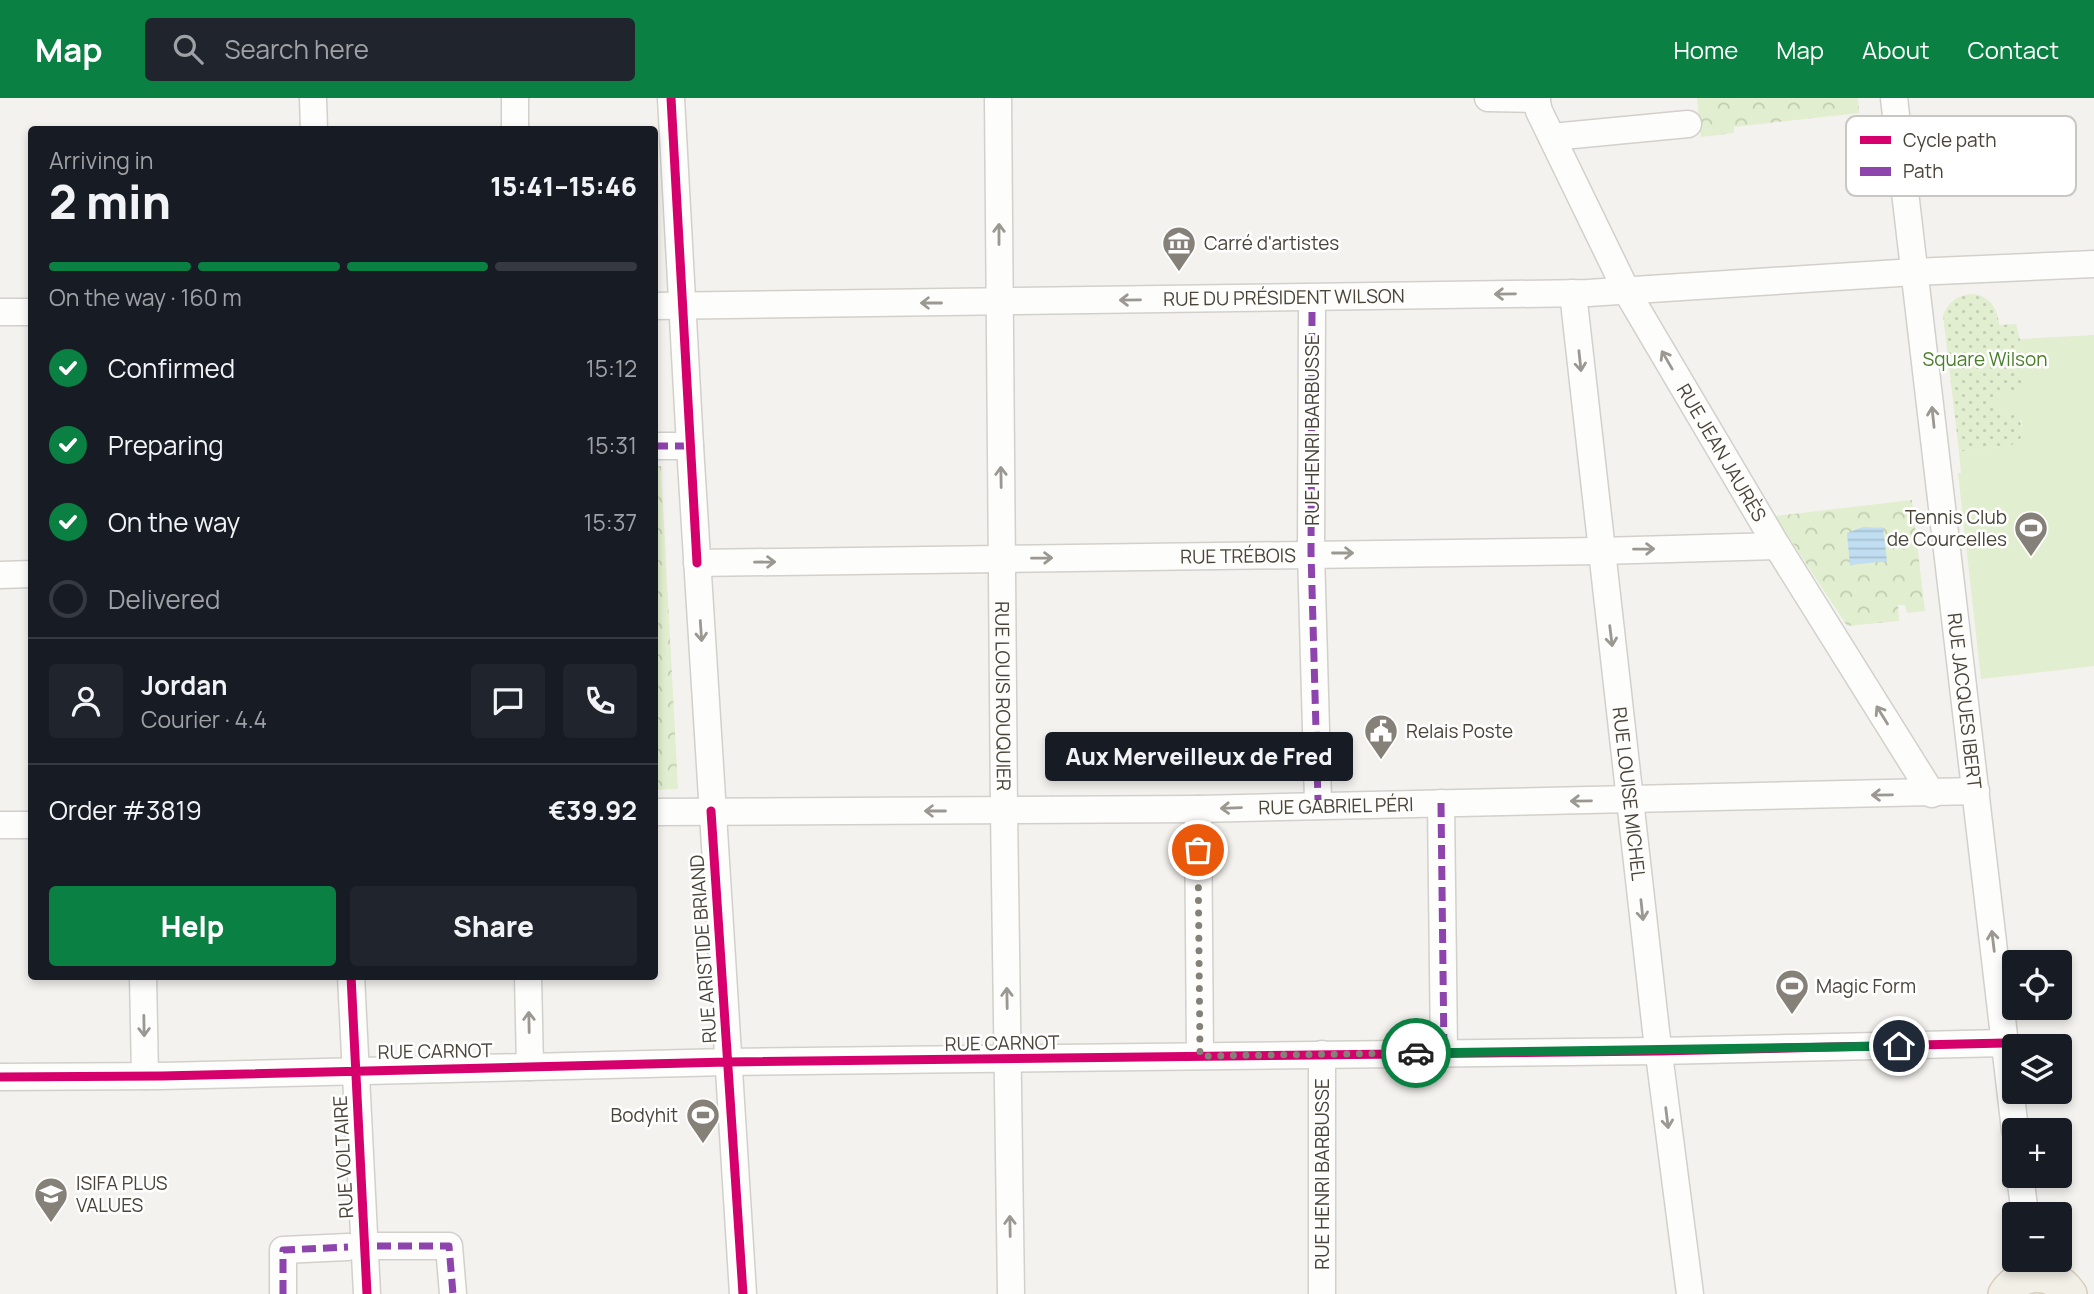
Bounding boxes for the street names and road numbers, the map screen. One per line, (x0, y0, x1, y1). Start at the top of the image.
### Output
street label: RUE DU PRÉSIDENT WILSON (1163, 283, 1405, 312)
street label: RUE HENRI BARBUSSE (1299, 334, 1325, 526)
street label: RUE JEAN JAURÈS (1671, 379, 1773, 527)
street label: RUE TRÉBOIS (1180, 542, 1296, 570)
street label: RUE LOUIS ROUQUIER (989, 601, 1017, 791)
street label: RUE JACQUES IBERT (1941, 611, 1988, 791)
street label: RUE LOUISE MICHEL (1607, 706, 1652, 882)
street label: RUE GABRIEL PÉRI (1258, 791, 1414, 821)
street label: RUE ARISTIDE BRIAND (683, 854, 723, 1044)
street label: RUE CARNOT (944, 1029, 1060, 1057)
street label: RUE CARNOT (377, 1037, 493, 1065)
street label: RUE HENRI BARBUSSE (1309, 1078, 1335, 1270)
street label: RUE VOLTAIRE (327, 1095, 359, 1219)

